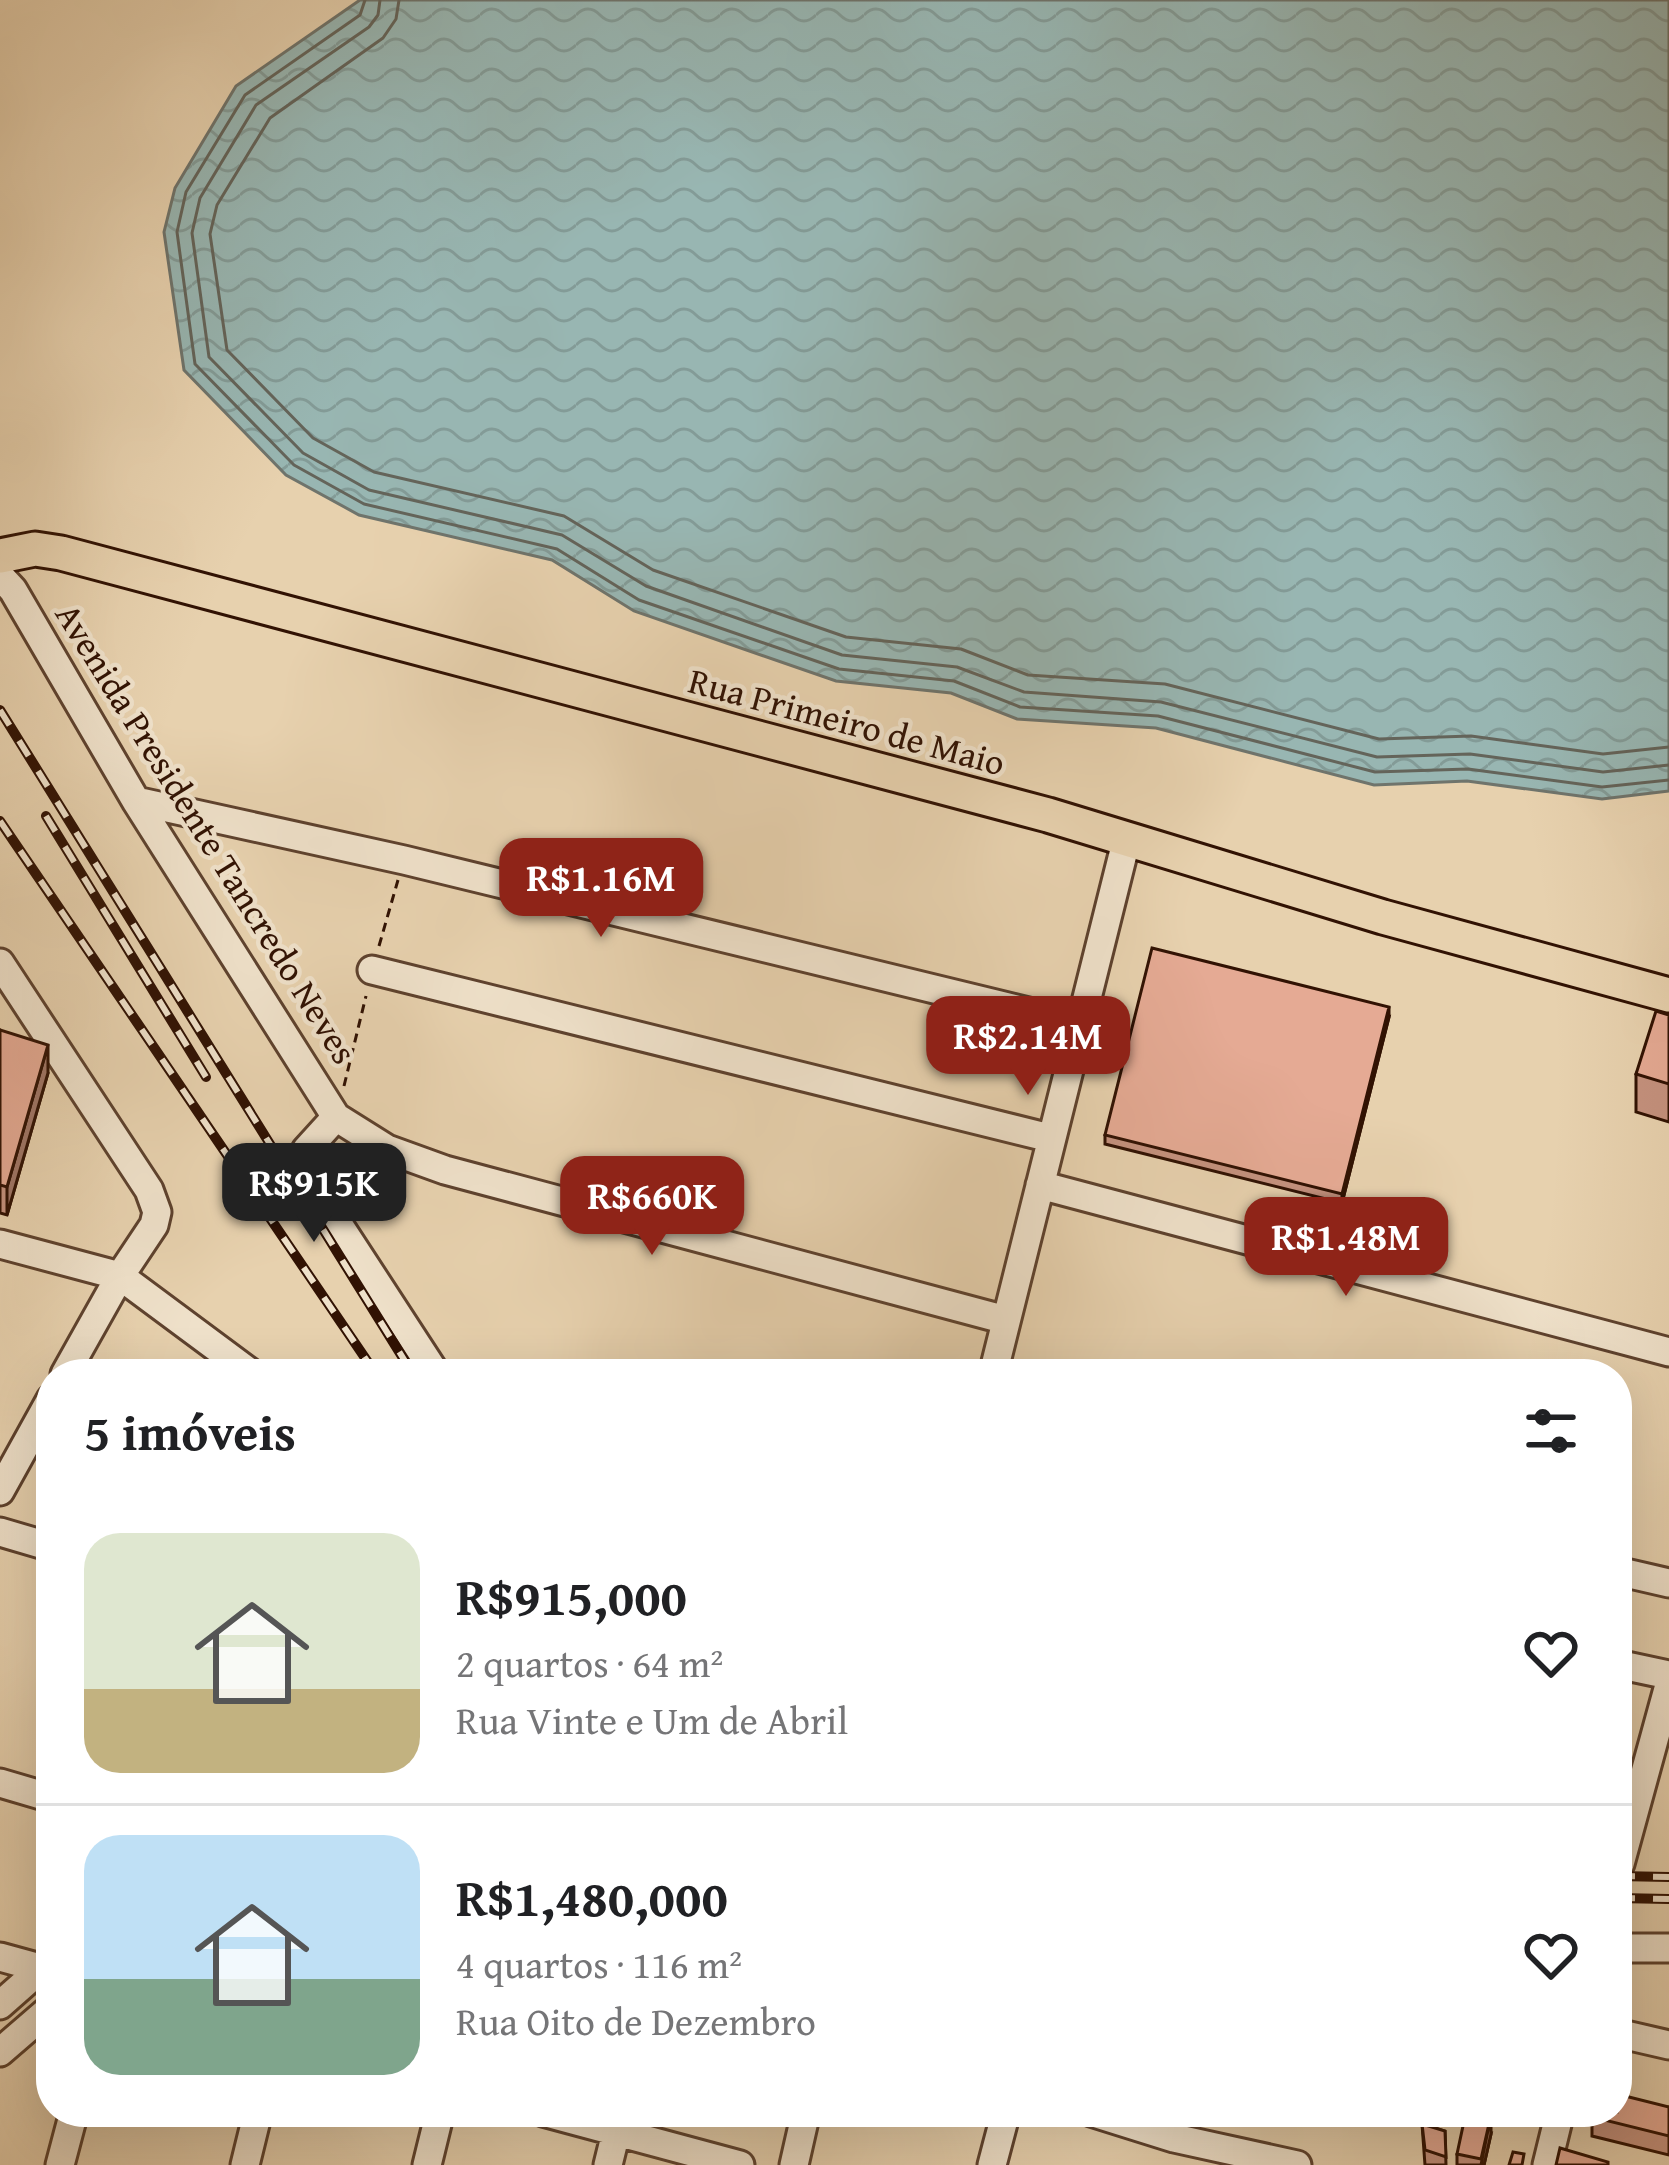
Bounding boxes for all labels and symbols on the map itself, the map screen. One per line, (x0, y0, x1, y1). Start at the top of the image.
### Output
street label: Avenida Presidente Tancredo Neves (43, 592, 372, 1073)
street label: Rua Primeiro de Maio (683, 653, 1011, 788)
pin: R$1.16M (490, 838, 712, 940)
pin: R$2.14M (917, 996, 1139, 1098)
pin: R$915K (216, 1143, 412, 1245)
pin: R$660K (554, 1156, 750, 1258)
pin: R$1.48M (1235, 1197, 1457, 1299)

